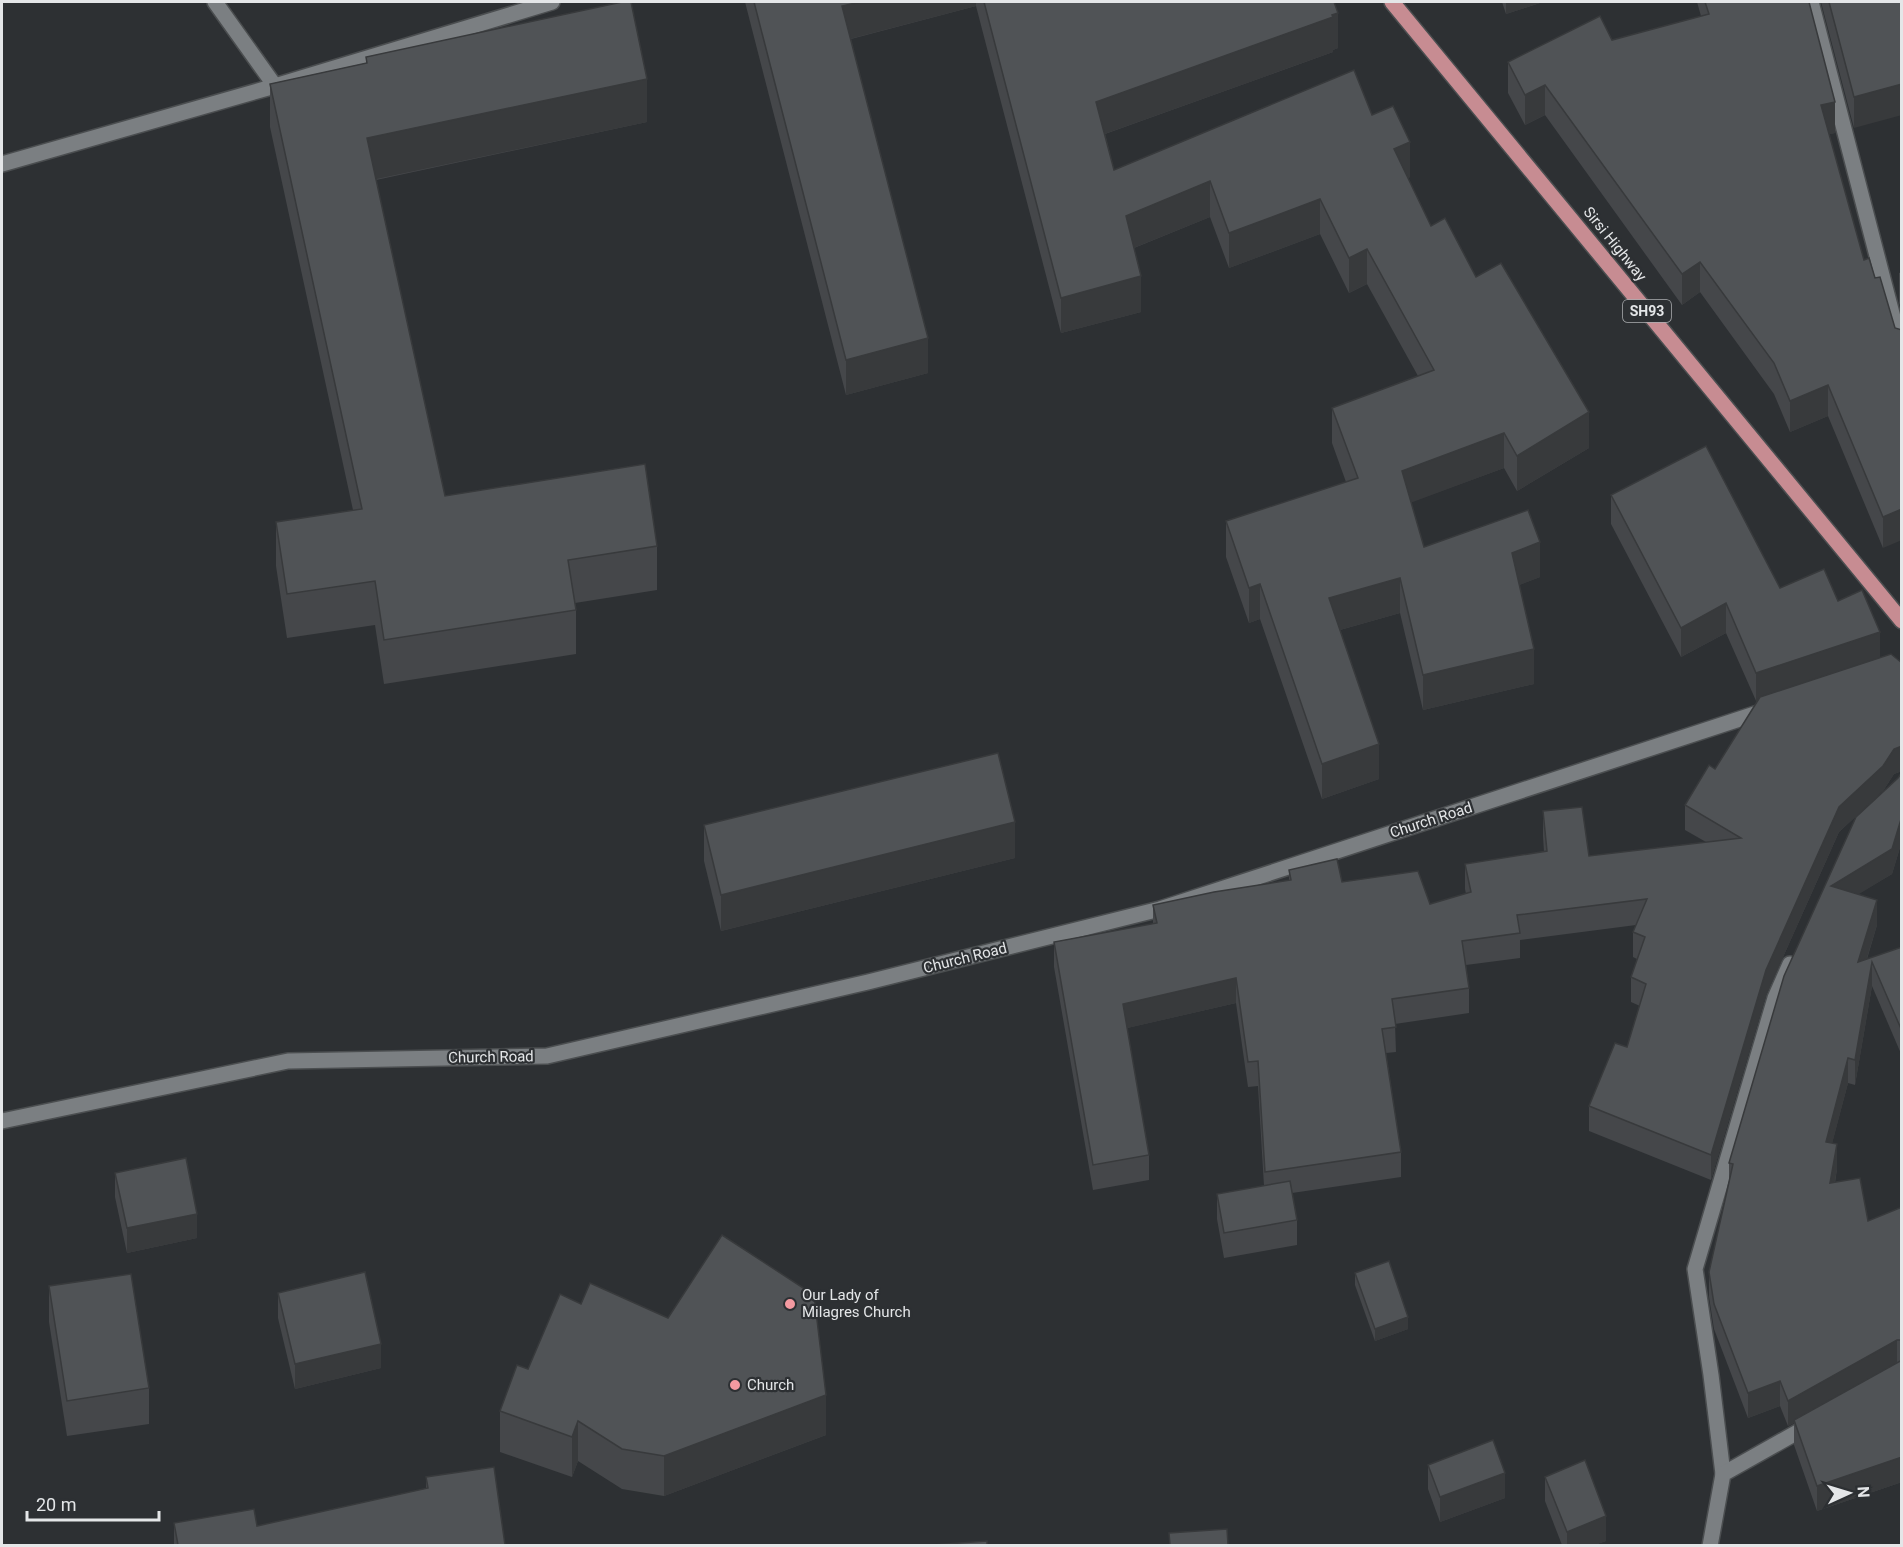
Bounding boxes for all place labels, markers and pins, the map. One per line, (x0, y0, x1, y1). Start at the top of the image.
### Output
place label: Our Lady of Milagres Church (802, 1286, 911, 1321)
marker: Our Lady of Milagres Church (783, 1297, 797, 1311)
place label: Church (747, 1376, 794, 1394)
marker: Church (728, 1378, 742, 1392)

